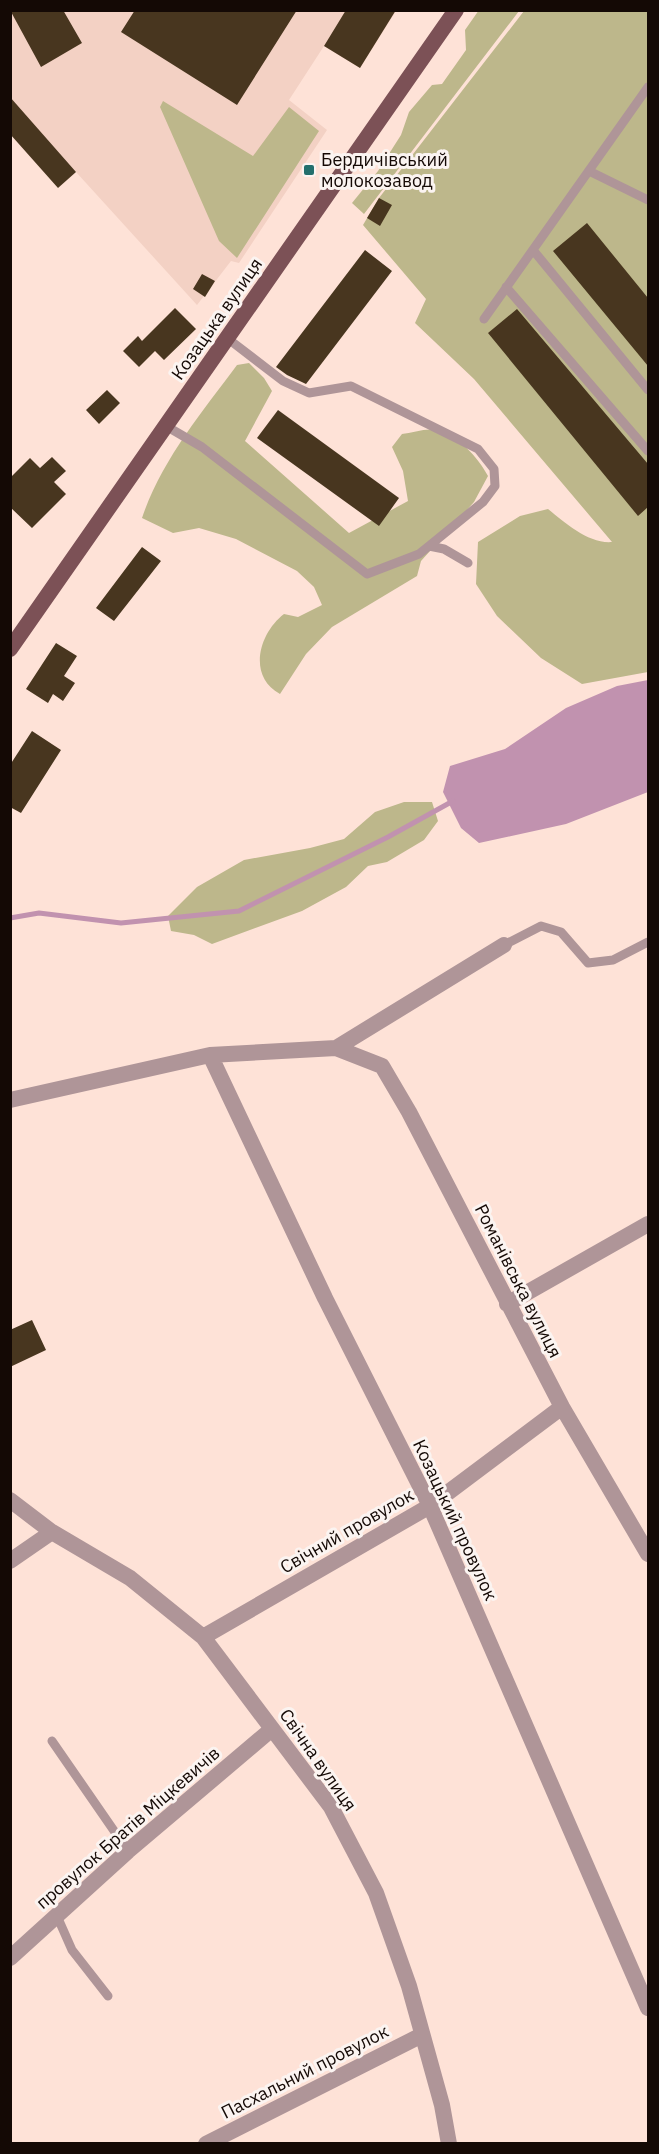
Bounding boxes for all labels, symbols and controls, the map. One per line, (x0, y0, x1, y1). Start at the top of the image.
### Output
place label: Бердичівський молокозавод (321, 148, 448, 192)
marker: Бердичівський молокозавод (302, 163, 316, 177)
street label: Козацька вулиця (166, 253, 267, 384)
street label: Романівська вулиця (470, 1200, 567, 1362)
street label: Козацький провулок (408, 1436, 503, 1604)
street label: Свічний провулок (276, 1483, 418, 1578)
street label: Свічна вулиця (275, 1704, 362, 1815)
street label: провулок Братів Міцкевичів (31, 1741, 224, 1914)
street label: Пасхальний провулок (217, 2019, 392, 2124)

